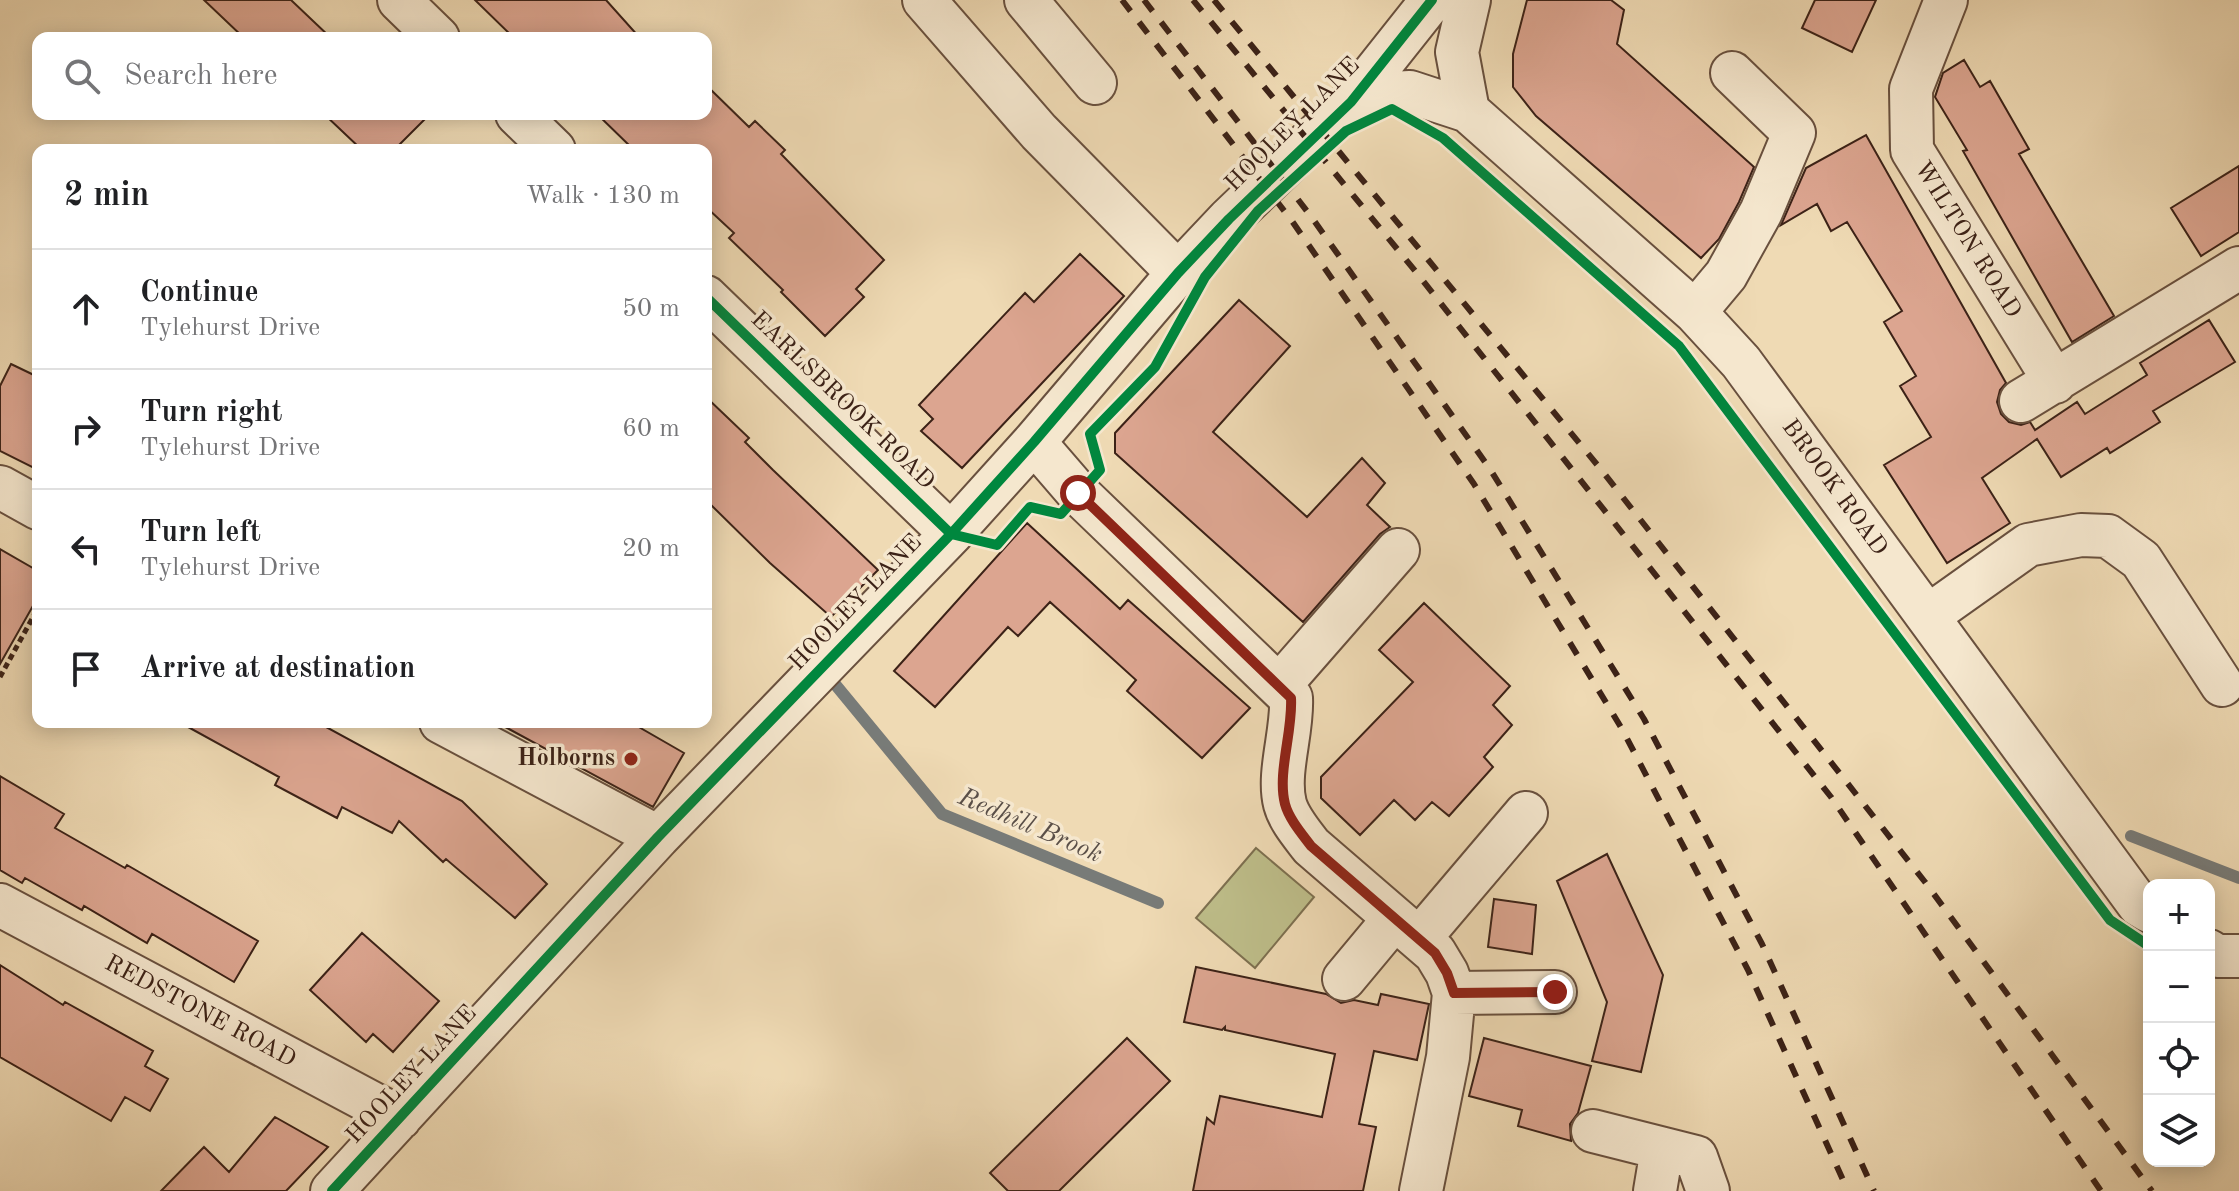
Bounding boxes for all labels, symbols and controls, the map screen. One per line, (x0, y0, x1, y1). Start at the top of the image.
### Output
search box (32, 32, 712, 120)
street label: HOOLEY LANE (1221, 53, 1365, 197)
icon: search (60, 54, 104, 98)
text: Search here (124, 61, 278, 91)
street label: WILTON ROAD (1909, 157, 2025, 323)
text: 2 min (64, 179, 149, 213)
text: Walk · 130 m (526, 183, 680, 209)
text: Continue (140, 278, 259, 308)
icon: ahead (64, 287, 108, 331)
text: 50 m (622, 296, 680, 322)
street label: EARLSBROOK ROAD (746, 307, 938, 495)
text: Tylehurst Drive (140, 315, 320, 341)
text: Turn right (140, 398, 282, 428)
icon: right (64, 407, 108, 451)
street label: BROOK ROAD (1777, 415, 1891, 561)
text: 60 m (622, 416, 680, 442)
text: Tylehurst Drive (140, 435, 320, 461)
route start (1060, 475, 1096, 511)
text: Turn left (140, 518, 261, 548)
icon: left (64, 527, 108, 571)
street label: HOOLEY LANE (785, 530, 927, 676)
text: 20 m (622, 536, 680, 562)
text: Tylehurst Drive (140, 555, 320, 581)
icon: arrive (64, 647, 108, 691)
text: Arrive at destination (140, 654, 415, 684)
place label: Holborns (517, 747, 615, 771)
marker: Holborns (622, 750, 640, 768)
water label: Redhill Brook (953, 784, 1106, 868)
map controls (2143, 879, 2215, 1167)
button: + (2143, 879, 2215, 951)
street label: REDSTONE ROAD (100, 951, 300, 1073)
button: − (2143, 951, 2215, 1023)
route end (1537, 974, 1573, 1010)
street label: HOOLEY LANE (342, 1001, 482, 1149)
button: locate (2143, 1023, 2215, 1095)
button: layers (2143, 1095, 2215, 1167)

